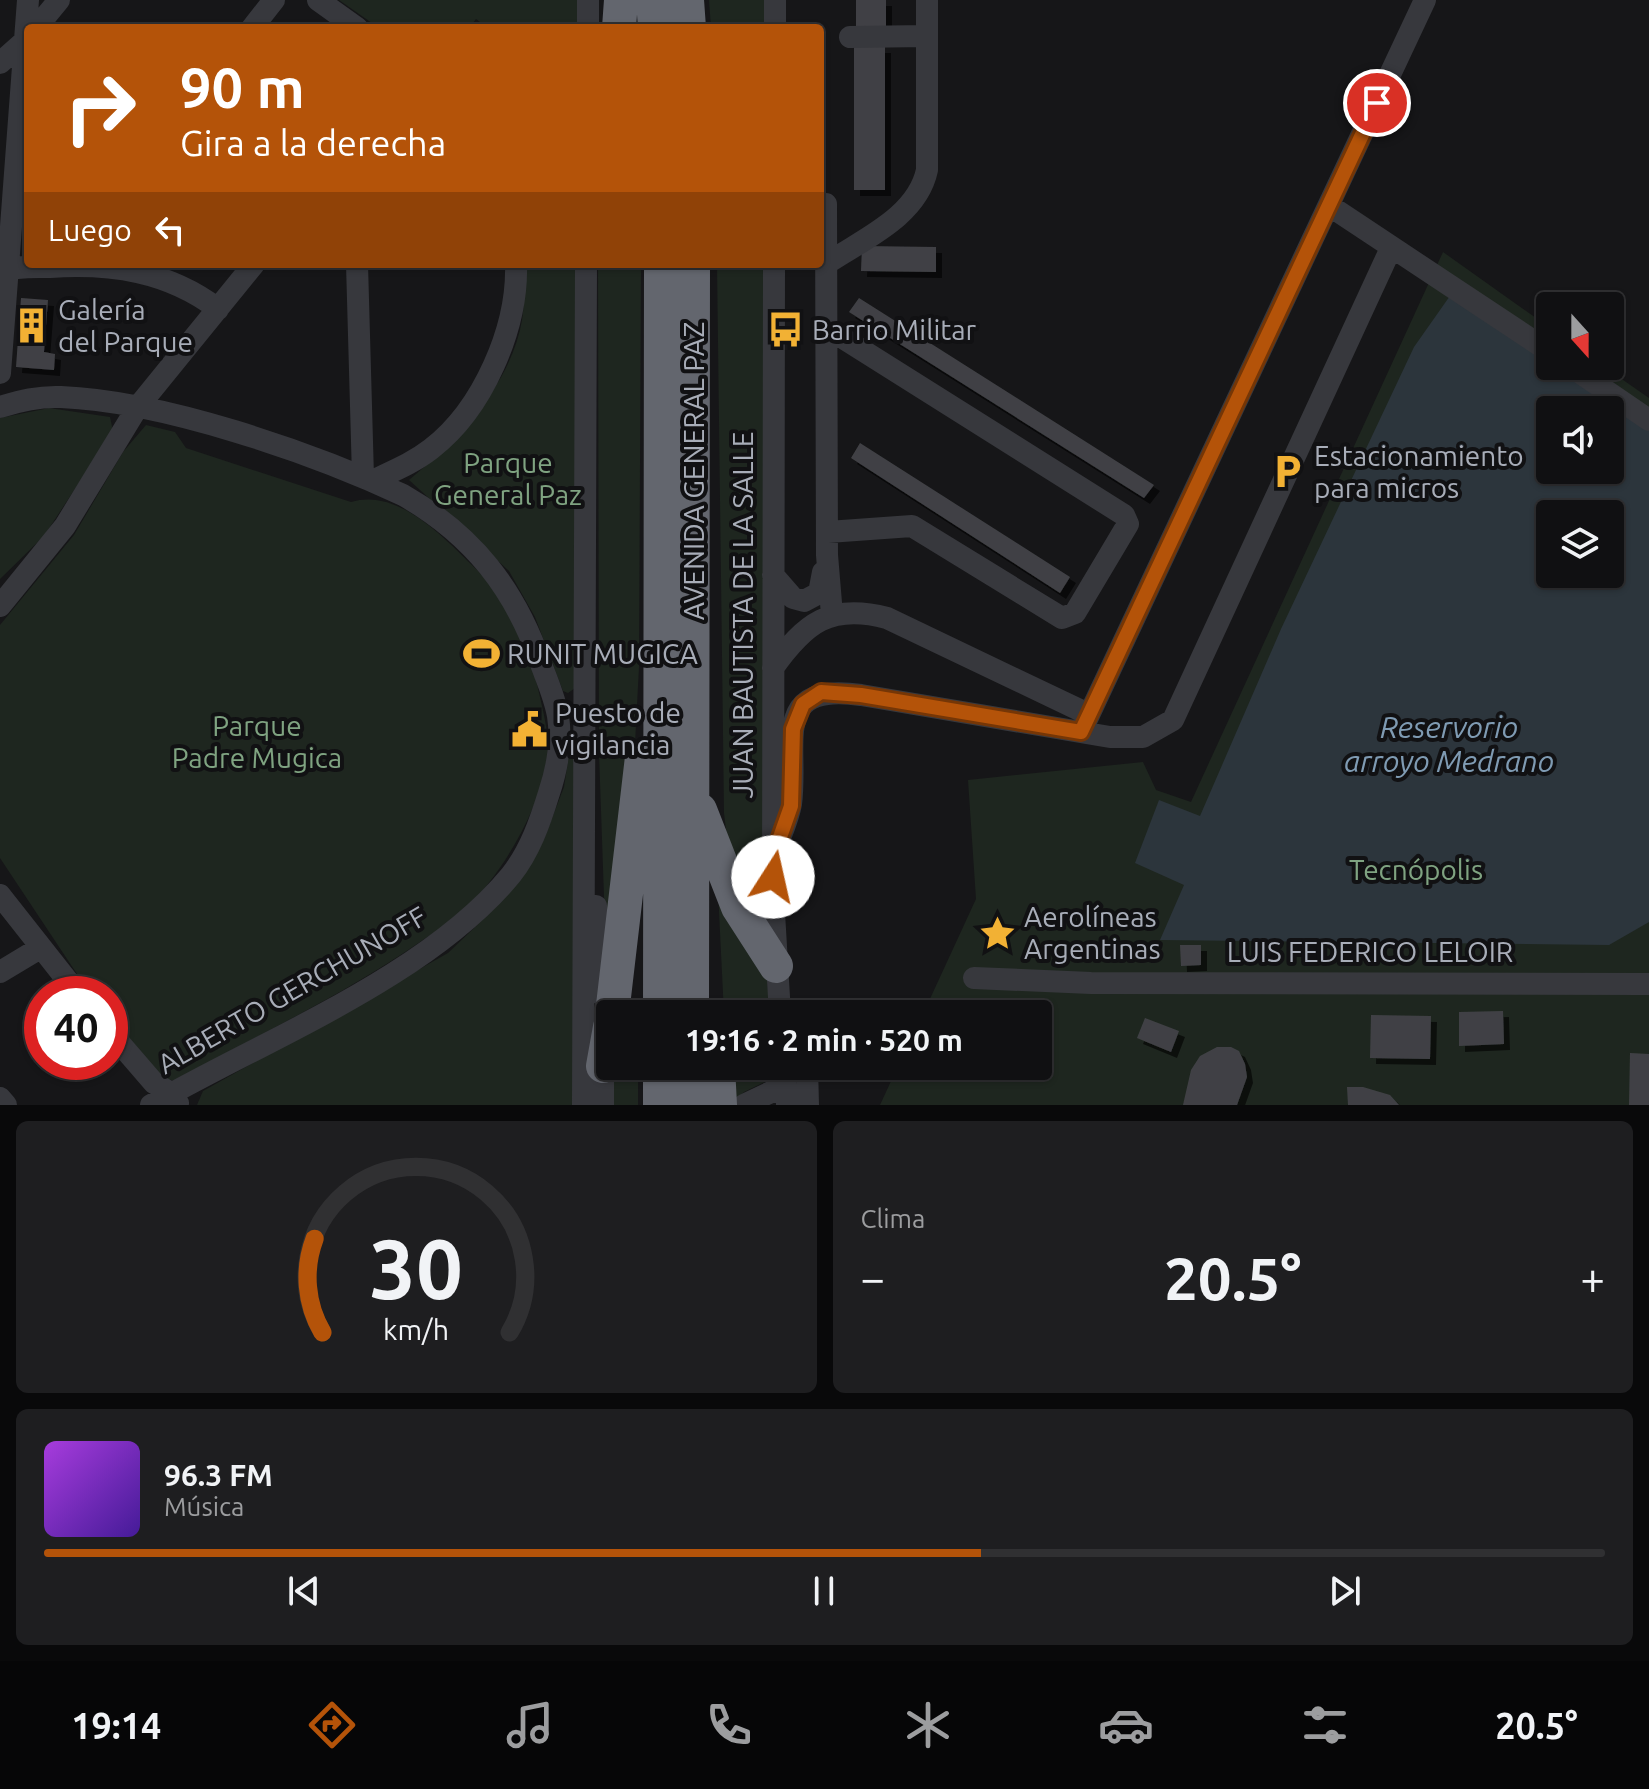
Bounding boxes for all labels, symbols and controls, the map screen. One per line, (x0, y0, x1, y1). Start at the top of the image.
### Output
icon: right (48, 56, 152, 160)
text: 90 m (180, 56, 305, 119)
pin (1343, 69, 1411, 137)
icon: arrive (1355, 81, 1399, 125)
text: Gira a la derecha (180, 122, 446, 163)
icon: left (148, 208, 192, 252)
text: Luego (48, 213, 132, 247)
north arrow (1536, 292, 1624, 380)
map controls (1536, 292, 1624, 588)
place label: Galería del Parque (58, 294, 193, 357)
building icon: Galería del Parque (13, 307, 51, 345)
bus stop icon: Barrio Militar (767, 311, 805, 349)
place label: Barrio Militar (812, 314, 977, 345)
street label: AVENIDA GENERAL PAZ (678, 322, 709, 620)
button: sound (1536, 396, 1624, 484)
street label: JUAN BAUTISTA DE LA SALLE (727, 431, 758, 799)
place label: Estacionamiento para micros (1314, 440, 1524, 503)
park label: Parque General Paz (434, 447, 582, 510)
parking icon: Estacionamiento para micros (1269, 453, 1307, 491)
button: layers (1536, 500, 1624, 588)
sports icon: RUNIT MUGICA (462, 635, 500, 673)
place label: RUNIT MUGICA (507, 638, 698, 669)
place label: Puesto de vigilancia (555, 697, 681, 760)
park label: Parque Padre Mugica (172, 710, 342, 773)
public building icon: Puesto de vigilancia (510, 710, 548, 748)
water label: Reservorio arroyo Medrano (1344, 710, 1554, 778)
position arrow (731, 835, 815, 919)
park label: Tecnópolis (1349, 854, 1483, 885)
street label: ALBERTO GERCHUNOFF (152, 900, 432, 1079)
place label: Aerolíneas Argentinas (1024, 901, 1161, 964)
place icon: Aerolíneas Argentinas (979, 914, 1017, 952)
street label: LUIS FEDERICO LELOIR (1227, 936, 1513, 967)
speed limit sign: 40 (24, 976, 128, 1080)
text: 19:16 · 2 min · 520 m (685, 1023, 963, 1057)
text: Clima (861, 1204, 925, 1233)
text: 30 (369, 1221, 463, 1315)
text: 20.5° (1164, 1244, 1301, 1311)
text: − (861, 1253, 885, 1302)
text: + (1580, 1253, 1605, 1302)
text: km/h (383, 1313, 449, 1345)
text: 96.3 FM (164, 1458, 273, 1492)
text: Música (164, 1492, 244, 1521)
icon: previous (282, 1569, 326, 1613)
icon: pause (802, 1569, 846, 1613)
icon: next (1323, 1569, 1367, 1613)
icon: directions (304, 1697, 360, 1753)
icon: music (502, 1697, 558, 1753)
icon: phone (701, 1697, 757, 1753)
icon: climate (900, 1697, 956, 1753)
icon: car (1098, 1697, 1154, 1753)
icon: filters (1297, 1697, 1353, 1753)
text: 19:14 (71, 1705, 161, 1746)
text: 20.5° (1495, 1705, 1578, 1746)

